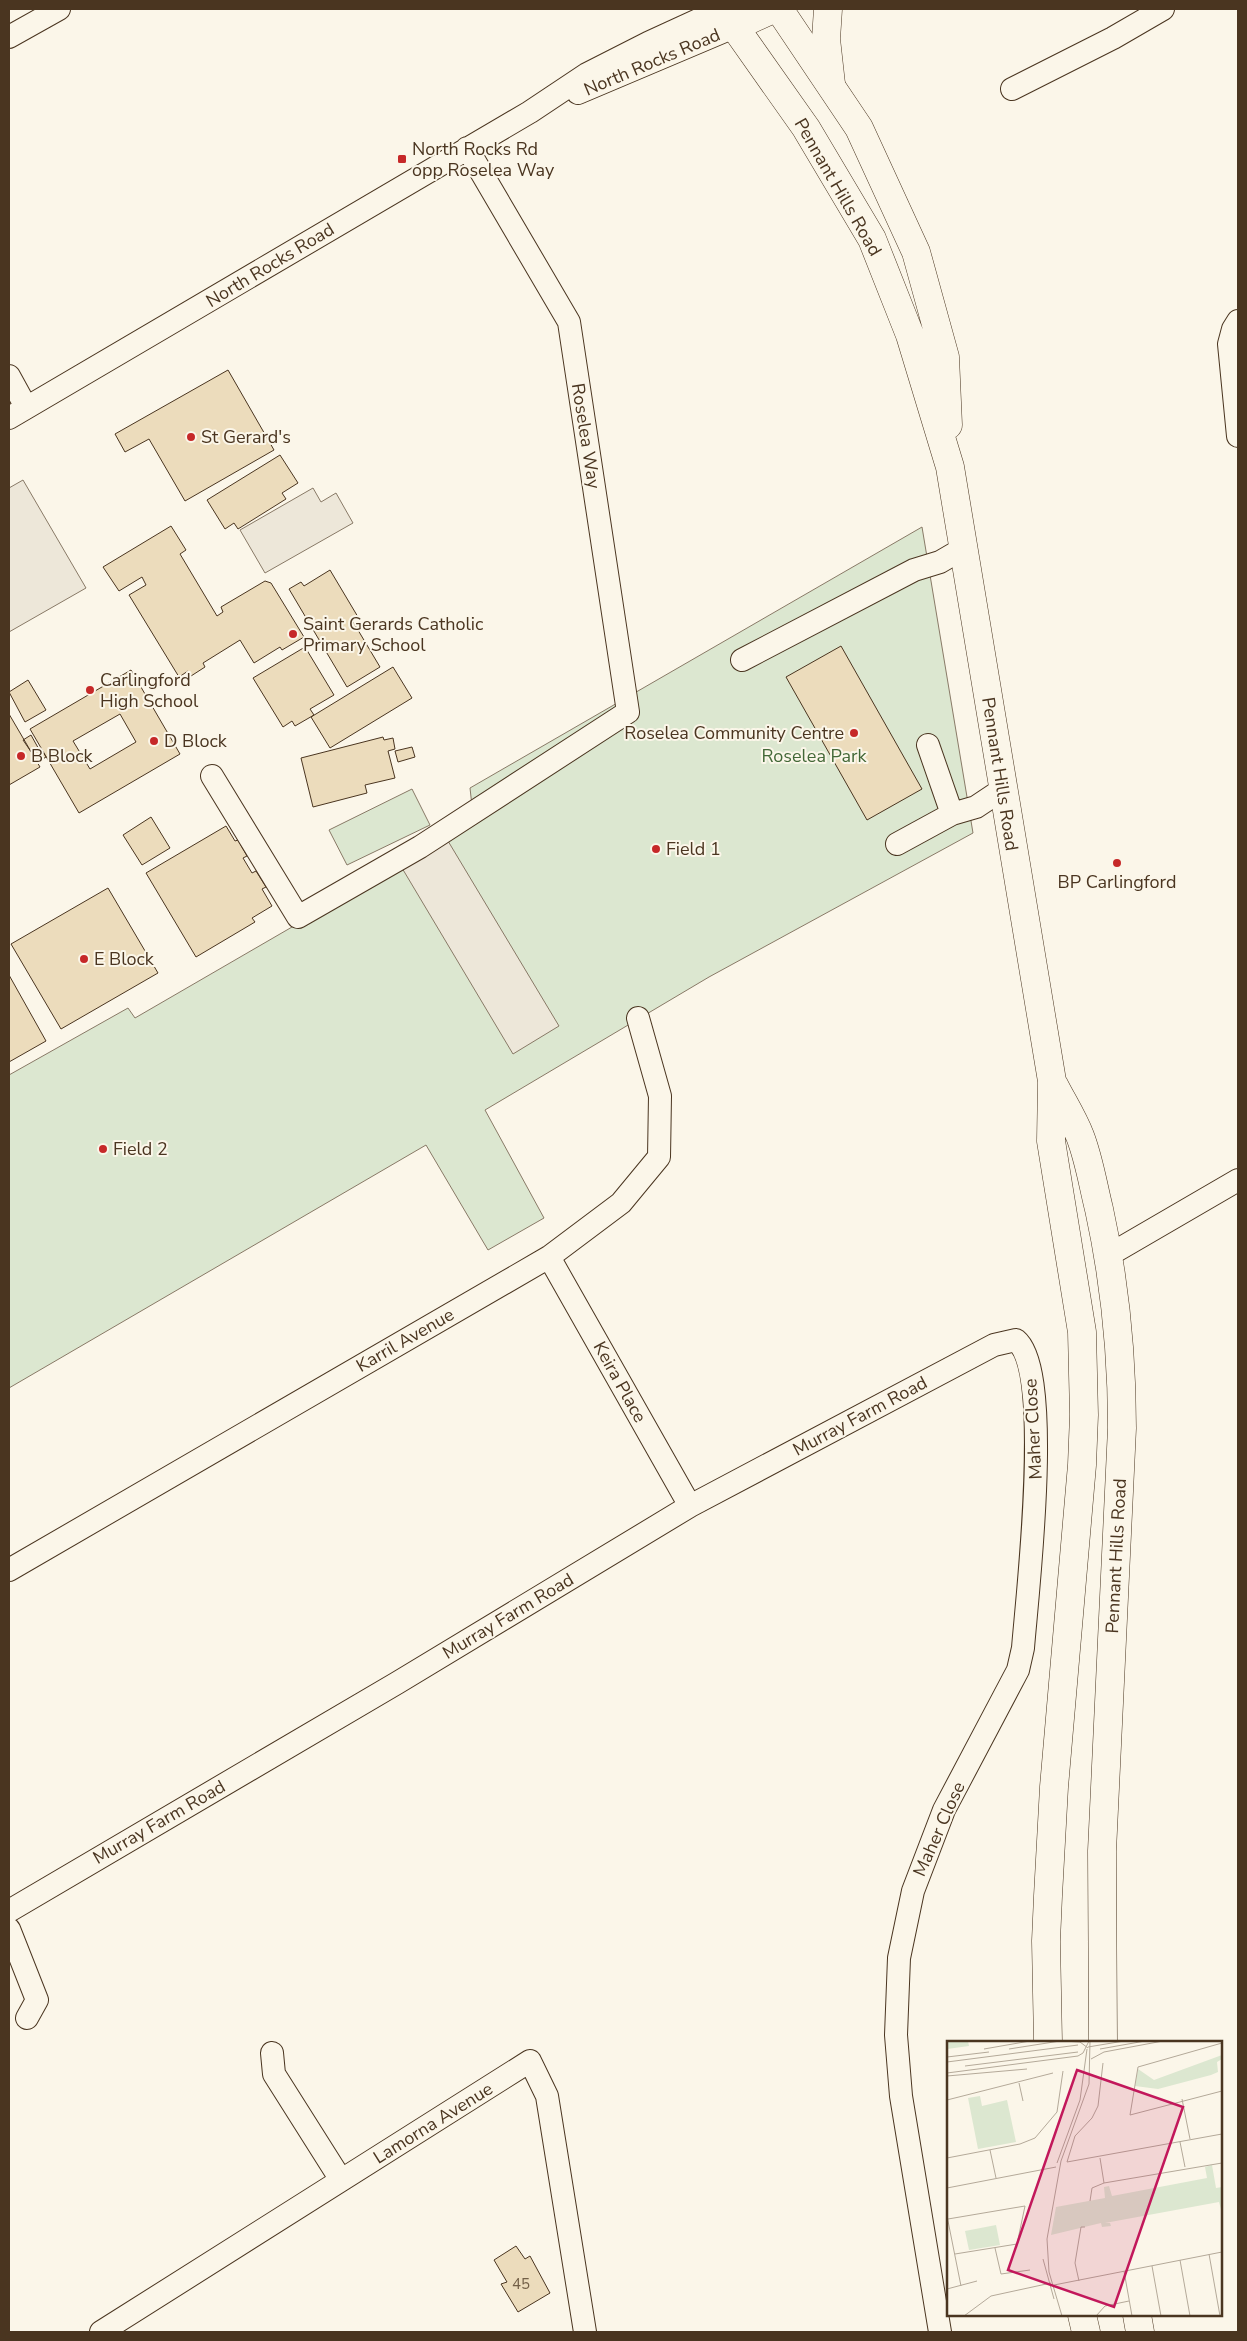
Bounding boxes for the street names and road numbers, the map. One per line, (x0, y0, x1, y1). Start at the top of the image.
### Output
street label: North Rocks Road (580, 23, 724, 101)
street label: Pennant Hills Road (789, 114, 887, 260)
street label: North Rocks Road (201, 217, 339, 313)
street label: Roselea Way (566, 382, 606, 491)
street label: Pennant Hills Road (976, 695, 1024, 853)
street label: Karril Avenue (352, 1302, 458, 1378)
street label: Keira Place (588, 1337, 652, 1427)
street label: Murray Farm Road (789, 1370, 931, 1462)
street label: Maher Close (1018, 1378, 1048, 1480)
street label: Pennant Hills Road (1100, 1478, 1132, 1634)
street label: Murray Farm Road (438, 1567, 578, 1665)
street label: Murray Farm Road (88, 1774, 230, 1870)
street label: Maher Close (907, 1778, 971, 1880)
street label: Lamorna Avenue (369, 2077, 497, 2169)

